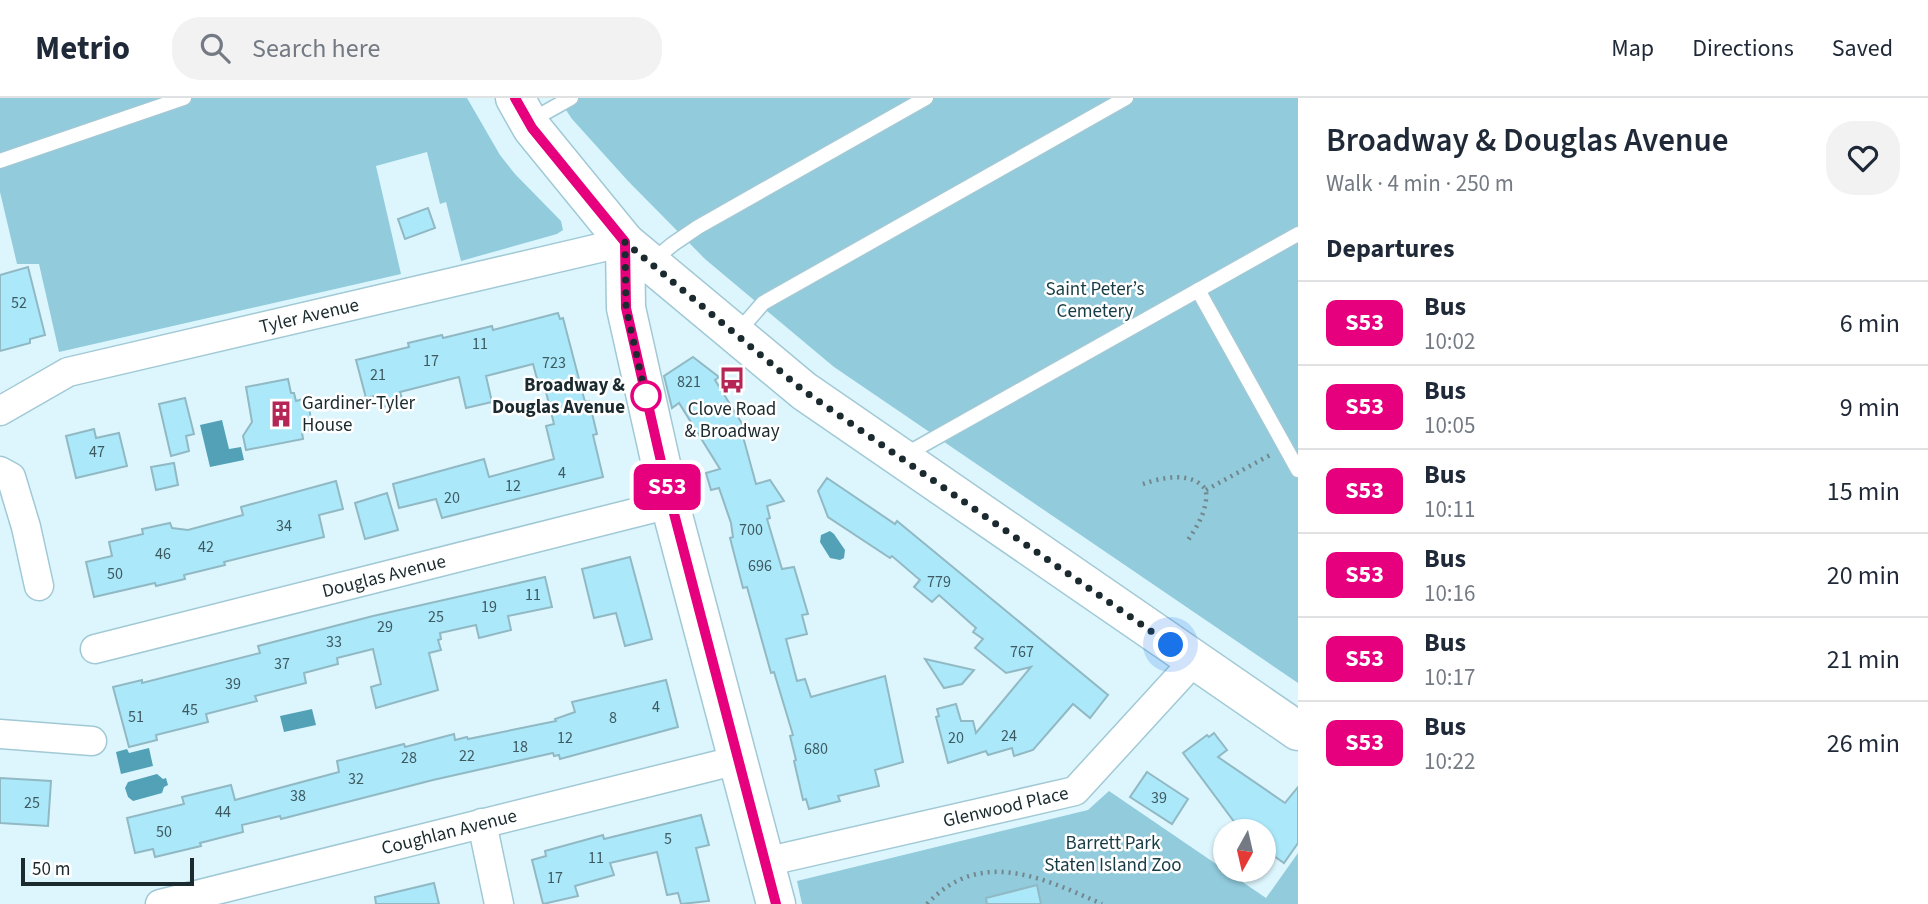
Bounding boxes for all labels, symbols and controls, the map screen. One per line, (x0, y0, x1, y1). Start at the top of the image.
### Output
search box (172, 17, 662, 80)
text: Metrio (35, 25, 130, 72)
icon: search (196, 29, 234, 67)
text: Search here (252, 30, 380, 67)
text: Map (1611, 31, 1654, 66)
text: Directions (1692, 31, 1794, 66)
text: Saved (1832, 31, 1893, 66)
text: Broadway & Douglas Avenue (1326, 117, 1729, 164)
button: heart (1826, 121, 1900, 195)
text: Walk · 4 min · 250 m (1326, 167, 1514, 200)
text: Departures (1326, 230, 1454, 267)
park label: Saint Peter’s Cemetery (1045, 276, 1145, 325)
text: Bus (1424, 288, 1466, 325)
street label: Tyler Avenue (257, 291, 362, 340)
house number: 52 (11, 292, 27, 314)
text: S53 (1345, 305, 1384, 340)
text: 6 min (1840, 305, 1900, 342)
text: 10:02 (1424, 325, 1475, 358)
house number: 11 (472, 333, 488, 355)
house number: 17 (423, 350, 439, 372)
house number: 723 (542, 352, 566, 374)
house number: 21 (370, 364, 386, 386)
bus stop icon: Clove Road & Broadway (717, 365, 747, 395)
house number: 821 (677, 371, 701, 393)
place label: Broadway & Douglas Avenue (492, 372, 625, 421)
text: Bus (1424, 372, 1466, 409)
marker: Broadway & Douglas Avenue (631, 381, 661, 411)
text: S53 (1345, 389, 1384, 424)
text: 9 min (1840, 389, 1900, 426)
place label: Gardiner-Tyler House (302, 390, 416, 439)
place label: Clove Road & Broadway (684, 396, 780, 445)
building icon: Gardiner-Tyler House (266, 399, 296, 429)
text: 10:05 (1424, 409, 1475, 442)
house number: 47 (89, 441, 105, 463)
text: Bus (1424, 456, 1466, 493)
house number: 4 (558, 462, 566, 484)
line badge: S53 (627, 464, 707, 510)
text: S53 (648, 469, 686, 504)
text: S53 (1345, 473, 1384, 508)
text: 15 min (1827, 473, 1900, 510)
house number: 12 (505, 475, 521, 497)
house number: 20 (444, 487, 460, 509)
text: 10:11 (1424, 493, 1475, 526)
house number: 34 (276, 515, 292, 537)
house number: 700 (739, 519, 763, 541)
house number: 42 (198, 536, 214, 558)
text: Bus (1424, 540, 1466, 577)
house number: 46 (155, 543, 171, 565)
street label: Douglas Avenue (319, 548, 449, 605)
house number: 696 (748, 555, 772, 577)
text: S53 (1345, 557, 1384, 592)
text: 20 min (1827, 557, 1900, 594)
house number: 50 (107, 563, 123, 585)
house number: 779 (927, 571, 951, 593)
text: 10:16 (1424, 577, 1475, 610)
house number: 11 (525, 584, 541, 606)
house number: 19 (481, 596, 497, 618)
house number: 25 (428, 606, 444, 628)
house number: 29 (377, 616, 393, 638)
text: Bus (1424, 624, 1466, 661)
your location (1153, 627, 1188, 662)
house number: 33 (326, 631, 342, 653)
house number: 767 (1010, 641, 1034, 663)
text: S53 (1345, 641, 1384, 676)
text: 21 min (1827, 641, 1900, 678)
house number: 37 (274, 653, 290, 675)
text: 10:17 (1424, 661, 1475, 694)
house number: 39 (225, 673, 241, 695)
house number: 4 (652, 696, 660, 718)
house number: 45 (182, 699, 198, 721)
house number: 51 (128, 706, 144, 728)
house number: 8 (609, 707, 617, 729)
text: Bus (1424, 708, 1466, 745)
house number: 24 (1001, 725, 1017, 747)
text: S53 (1345, 725, 1384, 760)
text: 26 min (1827, 725, 1900, 762)
house number: 12 (557, 727, 573, 749)
house number: 20 (948, 727, 964, 749)
house number: 18 (512, 736, 528, 758)
house number: 680 (804, 738, 828, 760)
house number: 22 (459, 745, 475, 767)
text: 10:22 (1424, 745, 1475, 778)
house number: 28 (401, 747, 417, 769)
house number: 32 (348, 768, 364, 790)
street label: Glenwood Place (940, 779, 1071, 834)
house number: 38 (290, 785, 306, 807)
house number: 39 (1151, 787, 1167, 809)
house number: 25 (24, 792, 40, 814)
house number: 44 (215, 801, 231, 823)
street label: Coughlan Avenue (379, 802, 520, 862)
north arrow (1213, 819, 1276, 882)
map controls (1213, 819, 1276, 882)
house number: 50 (156, 821, 172, 843)
house number: 5 (664, 828, 672, 850)
park label: Barrett Park Staten Island Zoo (1044, 830, 1182, 879)
house number: 11 (588, 847, 604, 869)
scale bar (21, 855, 194, 887)
text: 50 m (32, 856, 70, 883)
house number: 17 (547, 867, 563, 889)

